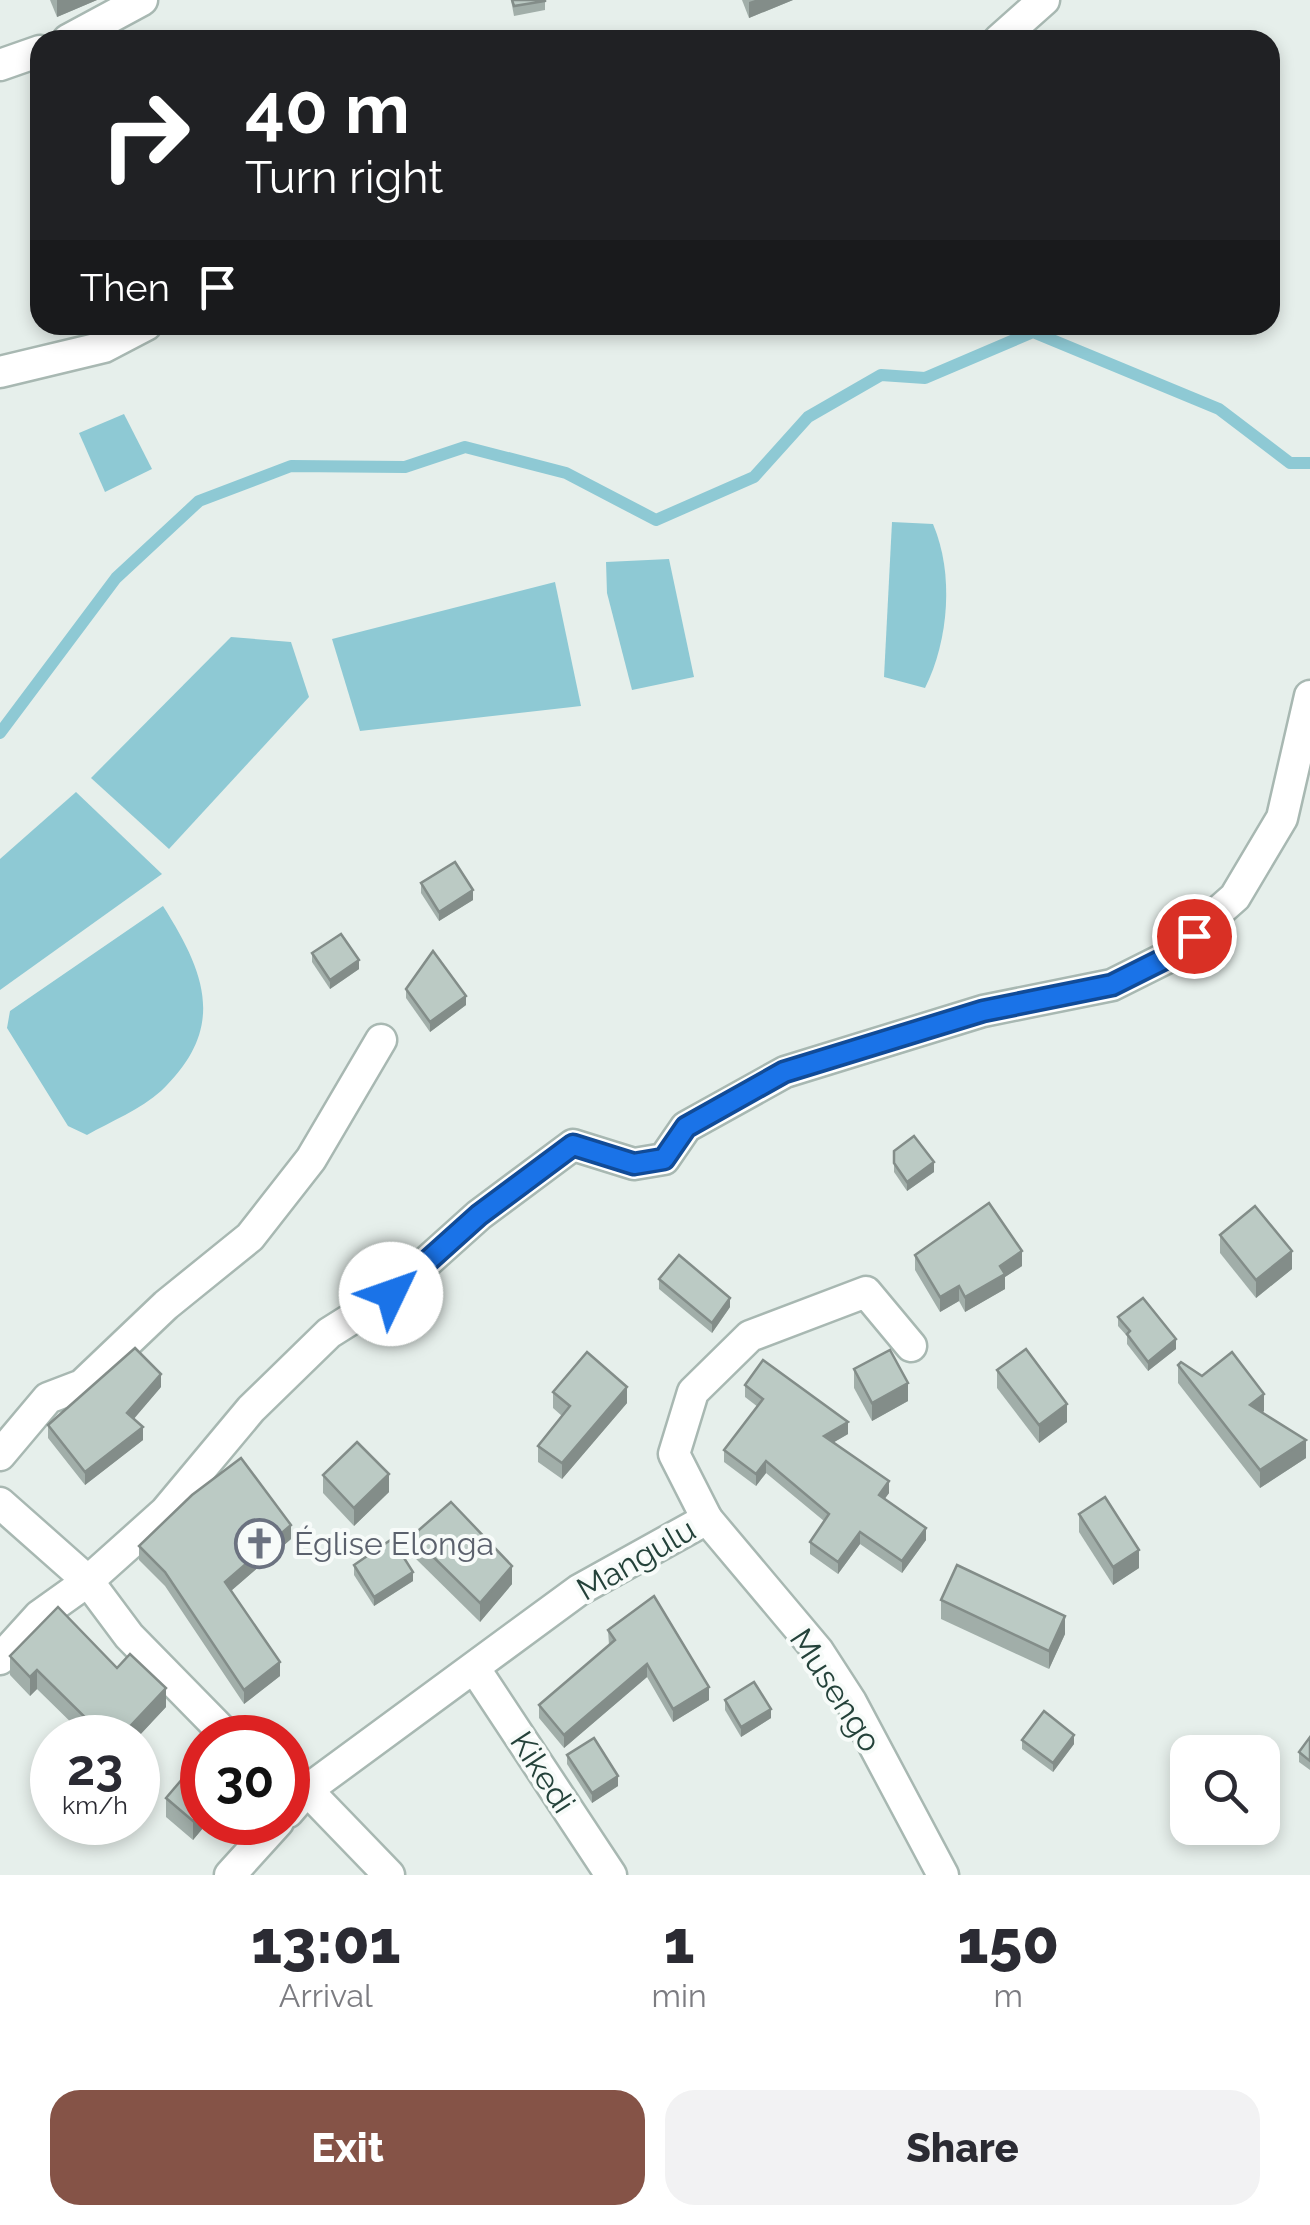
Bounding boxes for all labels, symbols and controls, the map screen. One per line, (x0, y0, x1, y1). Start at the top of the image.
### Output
text: 40 m (245, 67, 410, 149)
icon: right (80, 70, 210, 200)
text: Turn right (245, 151, 443, 204)
icon: arrive (190, 260, 245, 315)
text: Then (80, 265, 170, 310)
pin (1152, 894, 1237, 979)
icon: arrive (1167, 909, 1222, 964)
position arrow (339, 1242, 443, 1346)
street label: Mangulu (570, 1510, 702, 1608)
church icon: Église Elonga (233, 1517, 285, 1569)
place label: Église Elonga (294, 1525, 494, 1562)
street label: Musengo (783, 1622, 889, 1758)
speed limit sign: 30 (180, 1715, 310, 1845)
street label: Kikedi (503, 1724, 583, 1820)
map controls (1170, 1735, 1280, 1845)
button: search (1170, 1735, 1280, 1845)
text: 23 (67, 1738, 123, 1797)
text: km/h (62, 1790, 128, 1820)
text: 13:01 (251, 1907, 401, 1977)
text: 1 (664, 1907, 695, 1977)
text: 150 (958, 1907, 1059, 1977)
text: Arrival (279, 1977, 373, 2014)
text: min (652, 1977, 707, 2014)
text: m (994, 1977, 1023, 2014)
button: Exit (50, 2090, 645, 2205)
button: Share (665, 2090, 1260, 2205)

